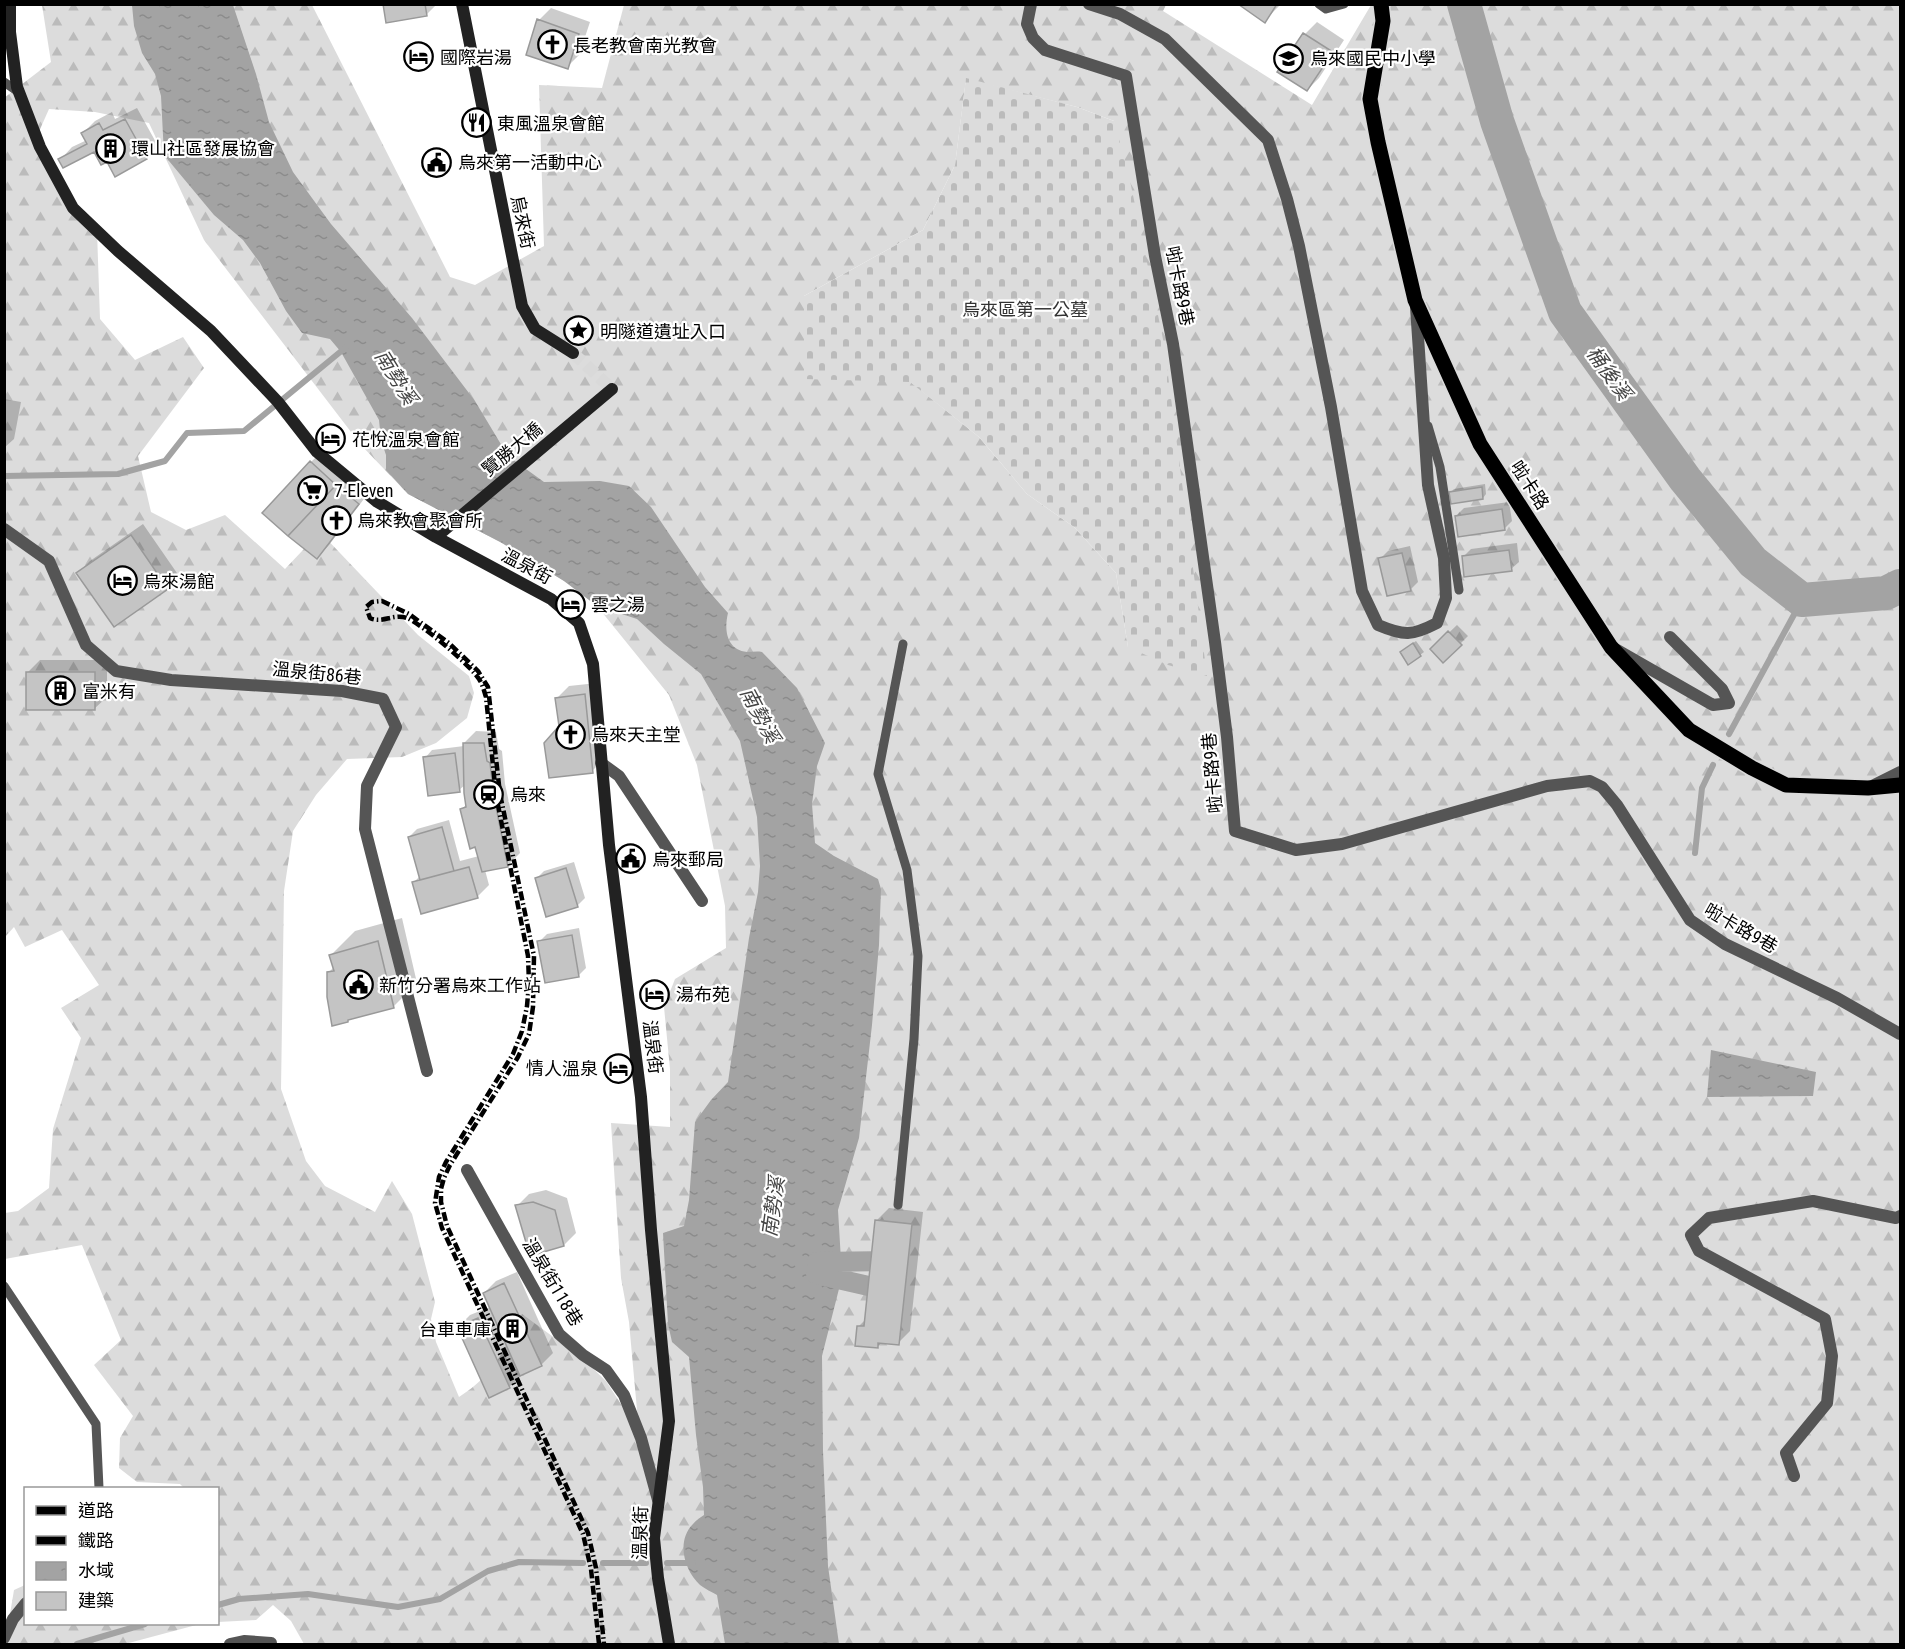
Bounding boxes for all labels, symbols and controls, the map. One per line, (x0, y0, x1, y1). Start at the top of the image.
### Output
church icon: 長老教會南光教會 (536, 29, 568, 61)
place label: 長老教會南光教會 (573, 35, 717, 56)
hotel icon: 國際岩湯 (403, 41, 435, 73)
school or university icon: 烏來國民中小學 (1273, 42, 1305, 74)
place label: 國際岩湯 (440, 47, 512, 68)
place label: 烏來國民中小學 (1310, 48, 1436, 69)
restaurant icon: 東風溫泉會館 (460, 107, 492, 139)
place label: 東風溫泉會館 (497, 113, 605, 134)
building icon: 環山社區發展協會 (94, 132, 126, 164)
place label: 環山社區發展協會 (131, 138, 275, 159)
public building icon: 烏來第一活動中心 (421, 146, 453, 178)
place label: 烏來第一活動中心 (458, 152, 602, 173)
street label: 烏來街 (507, 193, 539, 251)
street label: 啦卡路9巷 (1162, 244, 1198, 328)
park label: 烏來區第一公墓 (962, 299, 1088, 320)
place icon: 明隧道遺址入口 (563, 315, 595, 347)
place label: 明隧道遺址入口 (600, 321, 726, 342)
water label: 桶後溪 (1582, 342, 1638, 407)
water label: 南勢溪 (370, 345, 424, 411)
street label: 覽勝大橋 (478, 418, 546, 480)
hotel icon: 花悅溫泉會館 (315, 423, 347, 455)
place label: 花悅溫泉會館 (352, 429, 460, 450)
street label: 啦卡路 (1506, 457, 1554, 513)
supermarket icon: 7-Eleven (297, 474, 329, 506)
place label: 7-Eleven (334, 480, 394, 501)
church icon: 烏來教會聚會所 (320, 504, 352, 536)
place label: 烏來教會聚會所 (357, 510, 483, 531)
street label: 溫泉街 (498, 544, 556, 588)
hotel icon: 烏來湯館 (106, 565, 138, 597)
place label: 烏來湯館 (143, 571, 215, 592)
hotel icon: 雲之湯 (554, 588, 586, 620)
place label: 雲之湯 (591, 594, 645, 615)
street label: 溫泉街86巷 (271, 658, 363, 688)
building icon: 富米有 (45, 675, 77, 707)
place label: 富米有 (82, 681, 136, 702)
water label: 南勢溪 (735, 683, 786, 750)
church icon: 烏來天主堂 (554, 718, 586, 750)
place label: 烏來天主堂 (591, 724, 681, 745)
street label: 啦卡路9巷 (1198, 732, 1226, 814)
station icon: 烏來 (473, 778, 505, 810)
place label: 烏來 (510, 784, 546, 805)
public building icon: 烏來郵局 (615, 843, 647, 875)
place label: 烏來郵局 (652, 849, 724, 870)
street label: 啦卡路9巷 (1701, 899, 1781, 957)
public building icon: 新竹分署烏來工作站 (342, 969, 374, 1001)
place label: 新竹分署烏來工作站 (379, 975, 541, 996)
hotel icon: 湯布苑 (639, 978, 671, 1010)
place label: 湯布苑 (676, 984, 730, 1005)
street label: 溫泉街 (639, 1019, 667, 1075)
hotel icon: 情人溫泉 (603, 1052, 635, 1084)
place label: 情人溫泉 (526, 1058, 598, 1079)
water label: 南勢溪 (757, 1173, 789, 1238)
street label: 溫泉街118巷 (519, 1234, 587, 1330)
building icon: 台車車庫 (496, 1313, 528, 1345)
place label: 台車車庫 (419, 1319, 491, 1340)
legend (24, 1487, 219, 1625)
text: 道路 (78, 1500, 114, 1521)
street label: 溫泉街 (629, 1506, 651, 1560)
text: 鐵路 (78, 1530, 114, 1551)
text: 水域 (78, 1560, 114, 1581)
text: 建築 (78, 1590, 114, 1611)

